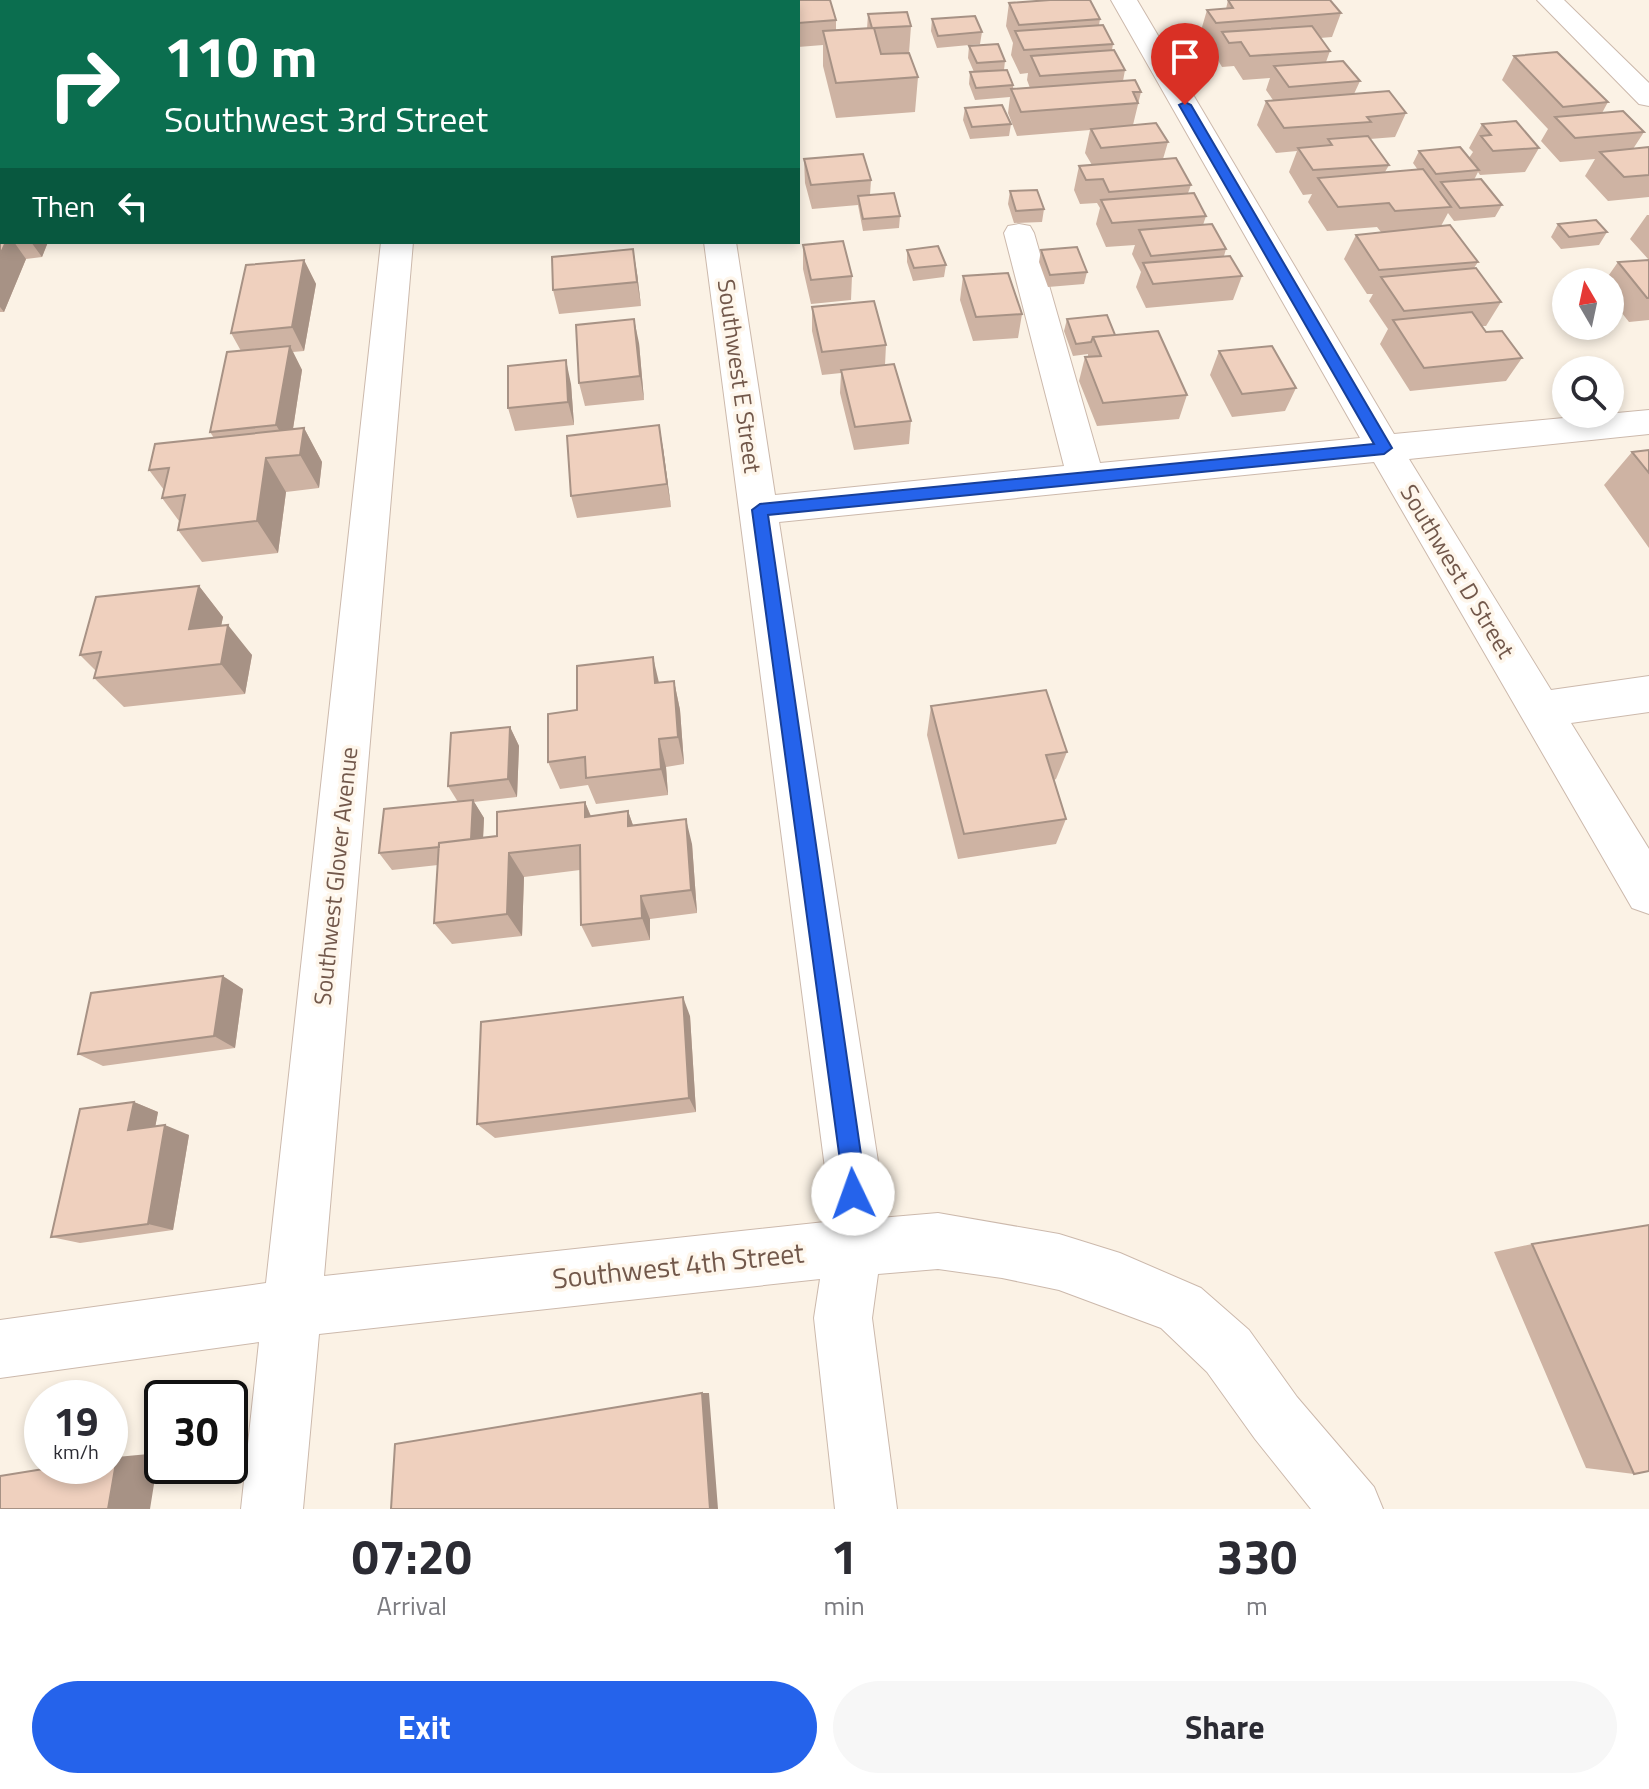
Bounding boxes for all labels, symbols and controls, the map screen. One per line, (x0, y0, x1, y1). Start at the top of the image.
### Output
text: 110 m (164, 14, 317, 99)
pin (1151, 23, 1219, 105)
icon: right (32, 32, 136, 136)
icon: arrive (1163, 35, 1207, 79)
text: Southwest 3rd Street (164, 91, 488, 146)
text: Then (32, 183, 95, 229)
icon: left (111, 184, 155, 228)
north arrow (1552, 268, 1624, 340)
map controls (1552, 268, 1624, 428)
street label: Southwest E Street (709, 277, 771, 476)
button: search (1552, 356, 1624, 428)
street label: Southwest D Street (1392, 477, 1525, 665)
street label: Southwest Glover Avenue (304, 745, 366, 1007)
position arrow (811, 1152, 895, 1236)
street label: Southwest 4th Street (550, 1230, 806, 1300)
speed limit sign: 30 (144, 1380, 248, 1484)
text: 19 (54, 1391, 98, 1452)
text: km/h (53, 1436, 99, 1467)
text: 07:20 (352, 1520, 472, 1593)
text: 1 (831, 1520, 858, 1593)
text: 330 (1217, 1520, 1297, 1593)
text: Arrival (376, 1586, 447, 1625)
text: min (823, 1586, 865, 1625)
text: m (1246, 1586, 1268, 1625)
button: Exit (32, 1681, 817, 1773)
button: Share (833, 1681, 1617, 1773)

